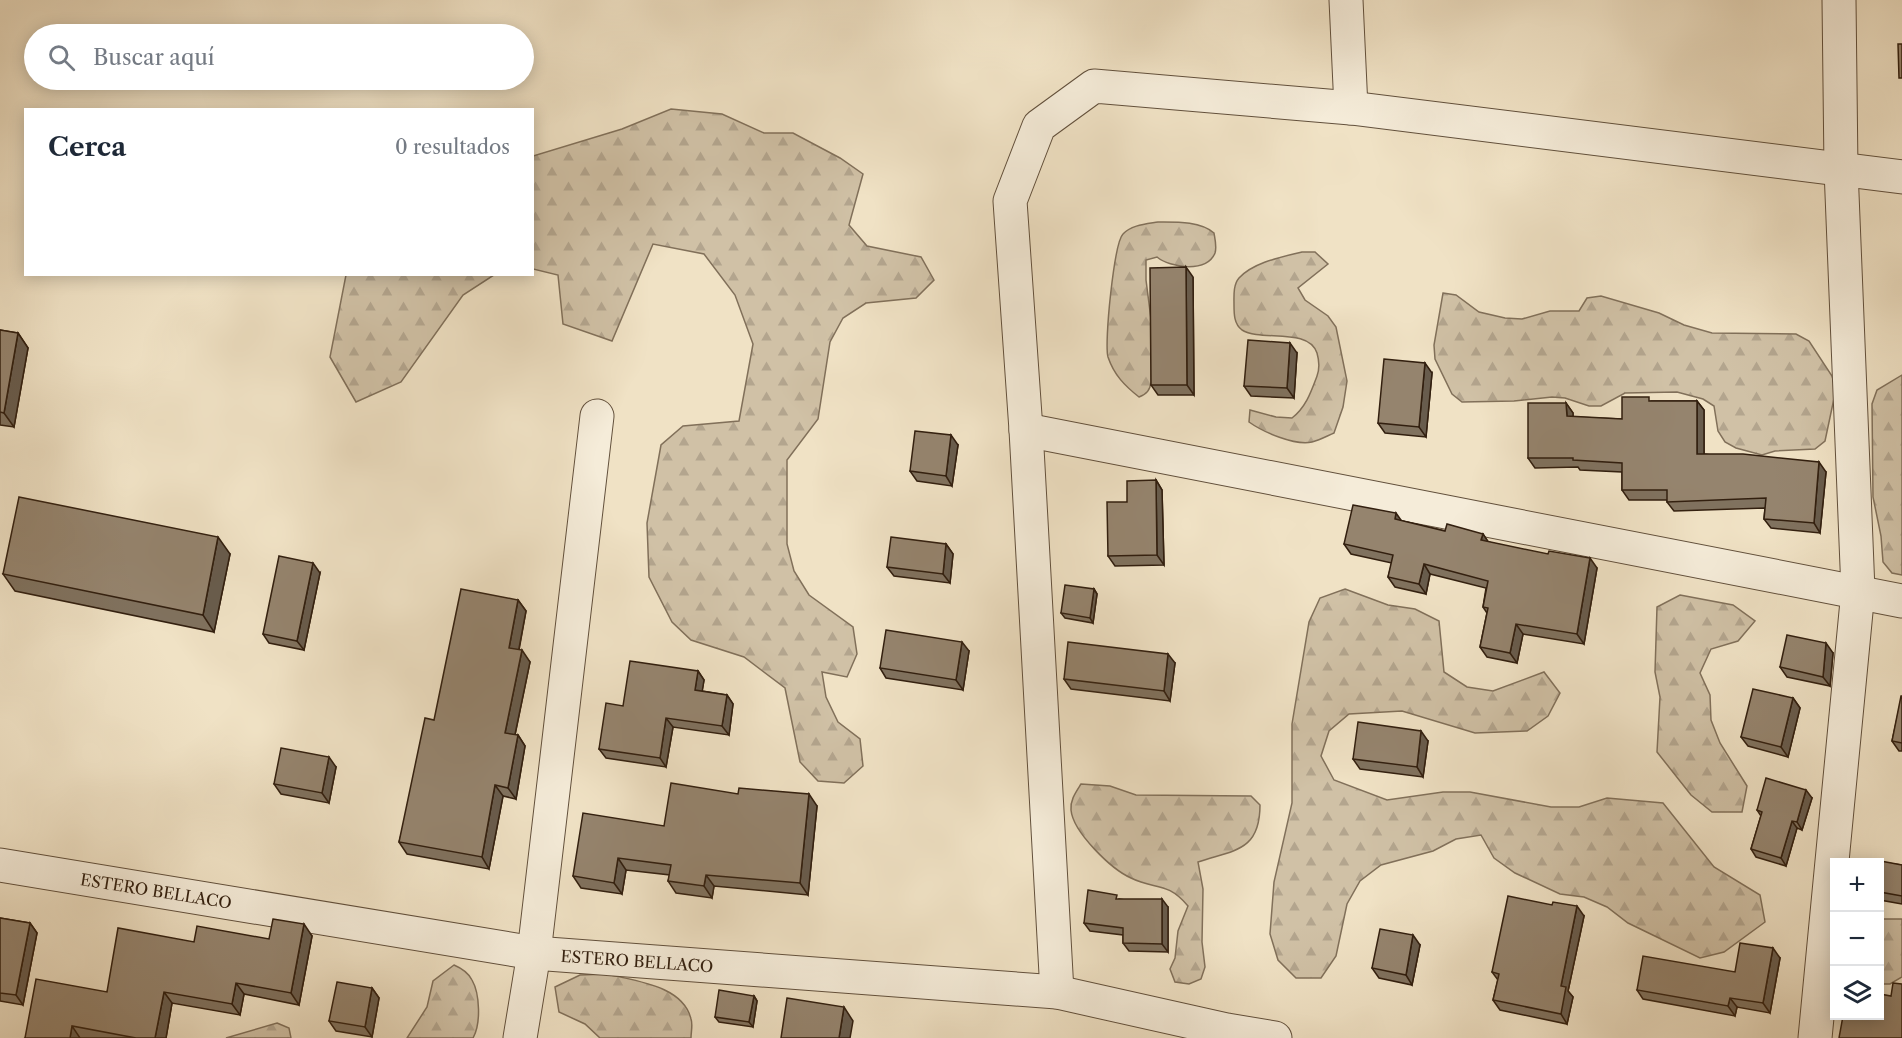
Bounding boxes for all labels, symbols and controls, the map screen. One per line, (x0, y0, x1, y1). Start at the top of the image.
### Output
search box (24, 24, 534, 90)
icon: search (45, 41, 78, 74)
text: Buscar aquí (93, 44, 215, 71)
text: Cerca (48, 131, 126, 163)
text: 0 resultados (395, 135, 510, 159)
map controls (1830, 858, 1884, 1020)
button: + (1830, 858, 1884, 912)
street label: ESTERO BELLACO (79, 869, 233, 913)
button: − (1830, 912, 1884, 966)
street label: ESTERO BELLACO (560, 946, 714, 976)
button: layers (1830, 966, 1884, 1020)

